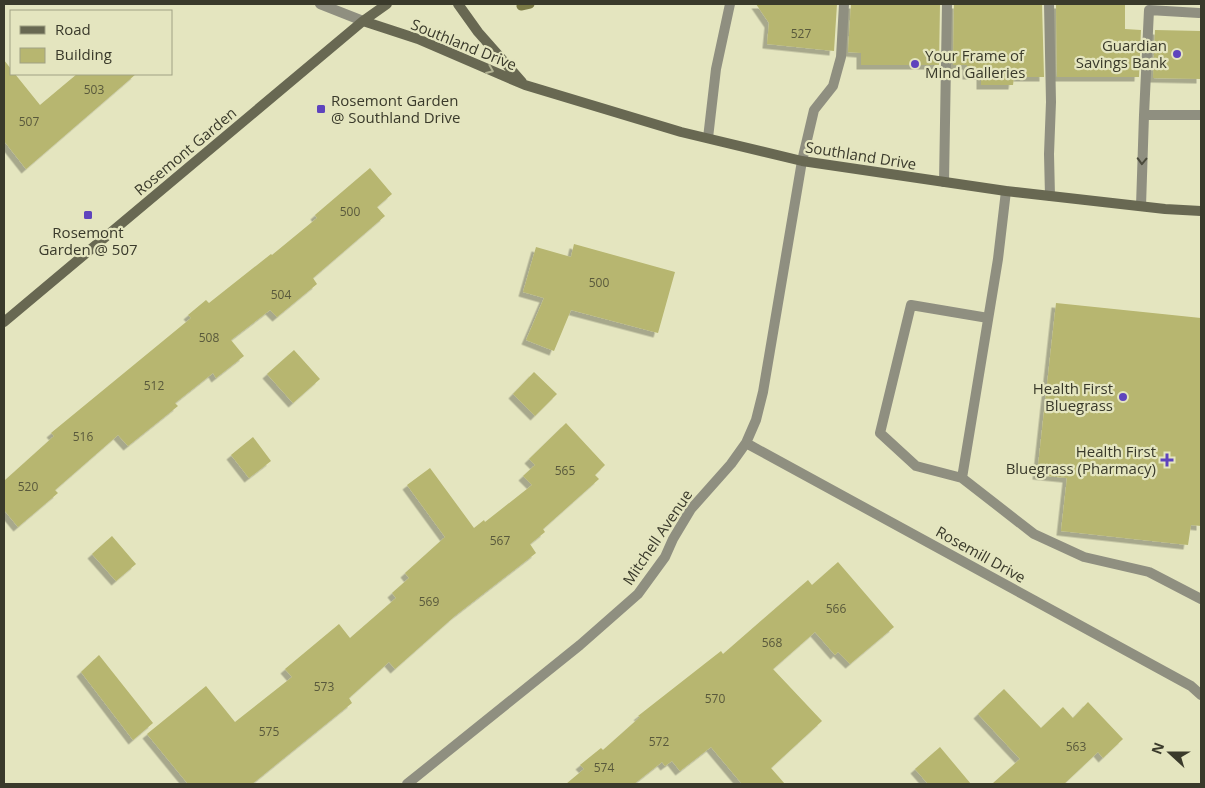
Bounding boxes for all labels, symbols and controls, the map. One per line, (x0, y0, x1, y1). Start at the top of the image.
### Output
legend (10, 10, 172, 75)
street label: Southland Drive (408, 14, 520, 74)
text: Road (55, 19, 91, 39)
house number: 527 (791, 25, 811, 42)
place label: Guardian Savings Bank (1076, 35, 1167, 72)
text: Building (55, 44, 112, 64)
place label: Your Frame of Mind Galleries (925, 45, 1025, 82)
marker: Guardian Savings Bank (1171, 48, 1183, 60)
marker: Your Frame of Mind Galleries (909, 58, 921, 70)
one-way arrow (485, 64, 494, 74)
house number: 503 (84, 81, 104, 98)
place label: Rosemont Garden @ Southland Drive (331, 90, 460, 127)
street label: Rosemont Garden (130, 102, 240, 200)
marker: Rosemont Garden @ Southland Drive (315, 103, 327, 115)
house number: 507 (19, 113, 39, 130)
street label: Southland Drive (804, 136, 918, 174)
one-way arrow (1137, 157, 1147, 165)
house number: 500 (340, 203, 360, 220)
marker: Rosemont Garden @ 507 (82, 209, 94, 221)
place label: Rosemont Garden @ 507 (38, 222, 138, 259)
house number: 500 (589, 274, 609, 291)
house number: 504 (271, 286, 291, 303)
house number: 508 (199, 329, 219, 346)
house number: 512 (144, 377, 164, 394)
place label: Health First Bluegrass (1033, 378, 1113, 415)
marker: Health First Bluegrass (1117, 391, 1129, 403)
house number: 516 (73, 428, 93, 445)
place label: Health First Bluegrass (Pharmacy) (1006, 441, 1156, 478)
marker: Health First Bluegrass (Pharmacy) (1160, 453, 1174, 467)
house number: 565 (555, 462, 575, 479)
house number: 520 (18, 478, 38, 495)
street label: Mitchell Avenue (618, 485, 696, 589)
street label: Rosemill Drive (933, 521, 1029, 587)
house number: 567 (490, 532, 510, 549)
house number: 569 (419, 593, 439, 610)
house number: 566 (826, 600, 846, 617)
house number: 568 (762, 634, 782, 651)
house number: 573 (314, 678, 334, 695)
house number: 570 (705, 690, 725, 707)
house number: 575 (259, 723, 279, 740)
north arrow (1145, 728, 1195, 778)
house number: 572 (649, 733, 669, 750)
house number: 563 (1066, 738, 1086, 755)
text: N (1146, 739, 1168, 757)
house number: 574 (594, 759, 614, 776)

